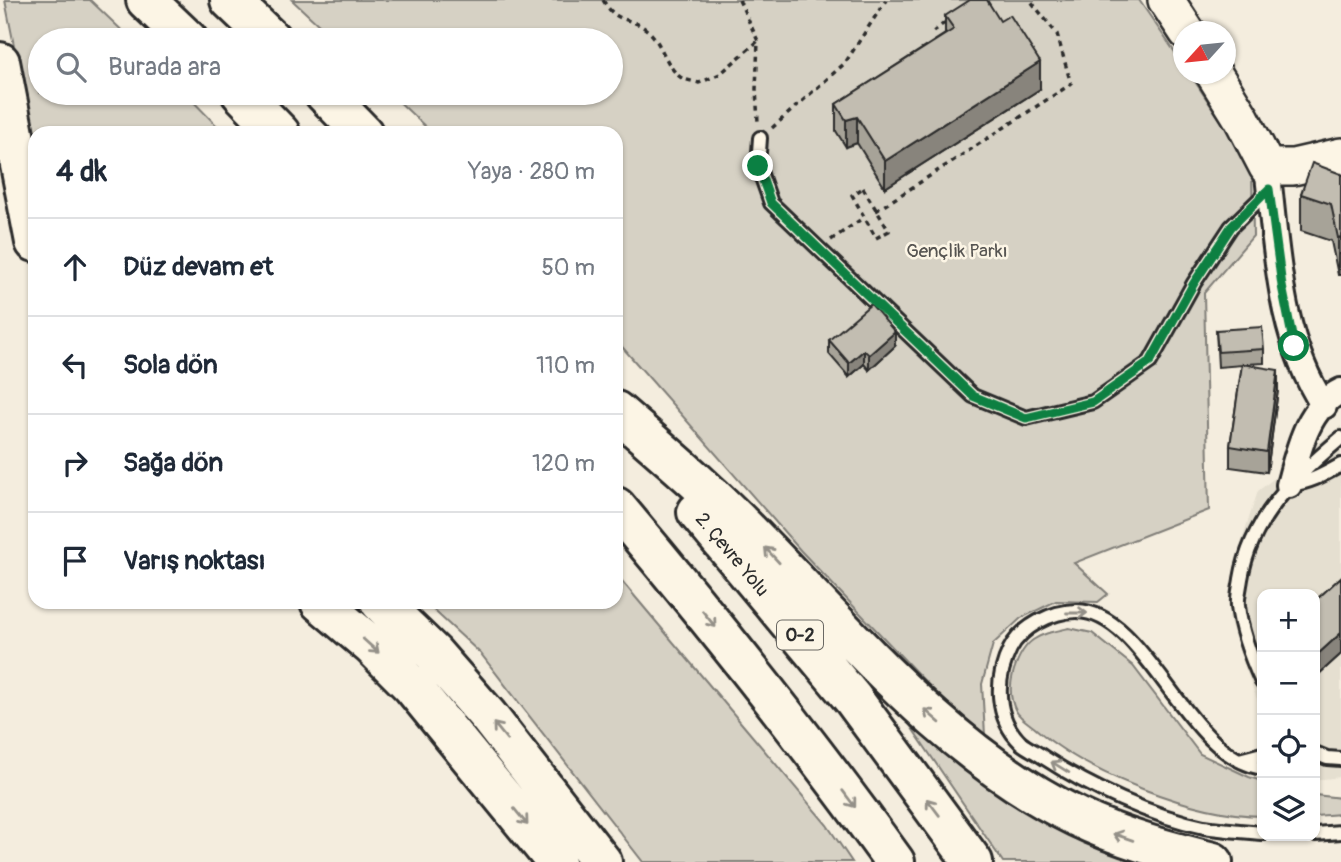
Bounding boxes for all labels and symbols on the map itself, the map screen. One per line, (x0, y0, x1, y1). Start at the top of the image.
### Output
north arrow (1173, 21, 1236, 84)
route end (742, 150, 773, 181)
park label: Gençlik Parkı (906, 239, 1008, 263)
route start (1278, 330, 1309, 361)
street label: 2. Çevre Yolu (690, 508, 774, 602)
one-way arrow (763, 547, 780, 564)
one-way arrow (1065, 606, 1088, 620)
one-way arrow (701, 610, 717, 628)
road number: O-2 (777, 620, 823, 650)
one-way arrow (362, 638, 379, 655)
one-way arrow (923, 708, 941, 724)
one-way arrow (492, 722, 508, 740)
one-way arrow (1050, 760, 1070, 774)
one-way arrow (842, 789, 856, 808)
one-way arrow (926, 798, 941, 816)
one-way arrow (513, 808, 529, 826)
one-way arrow (1113, 830, 1135, 842)

